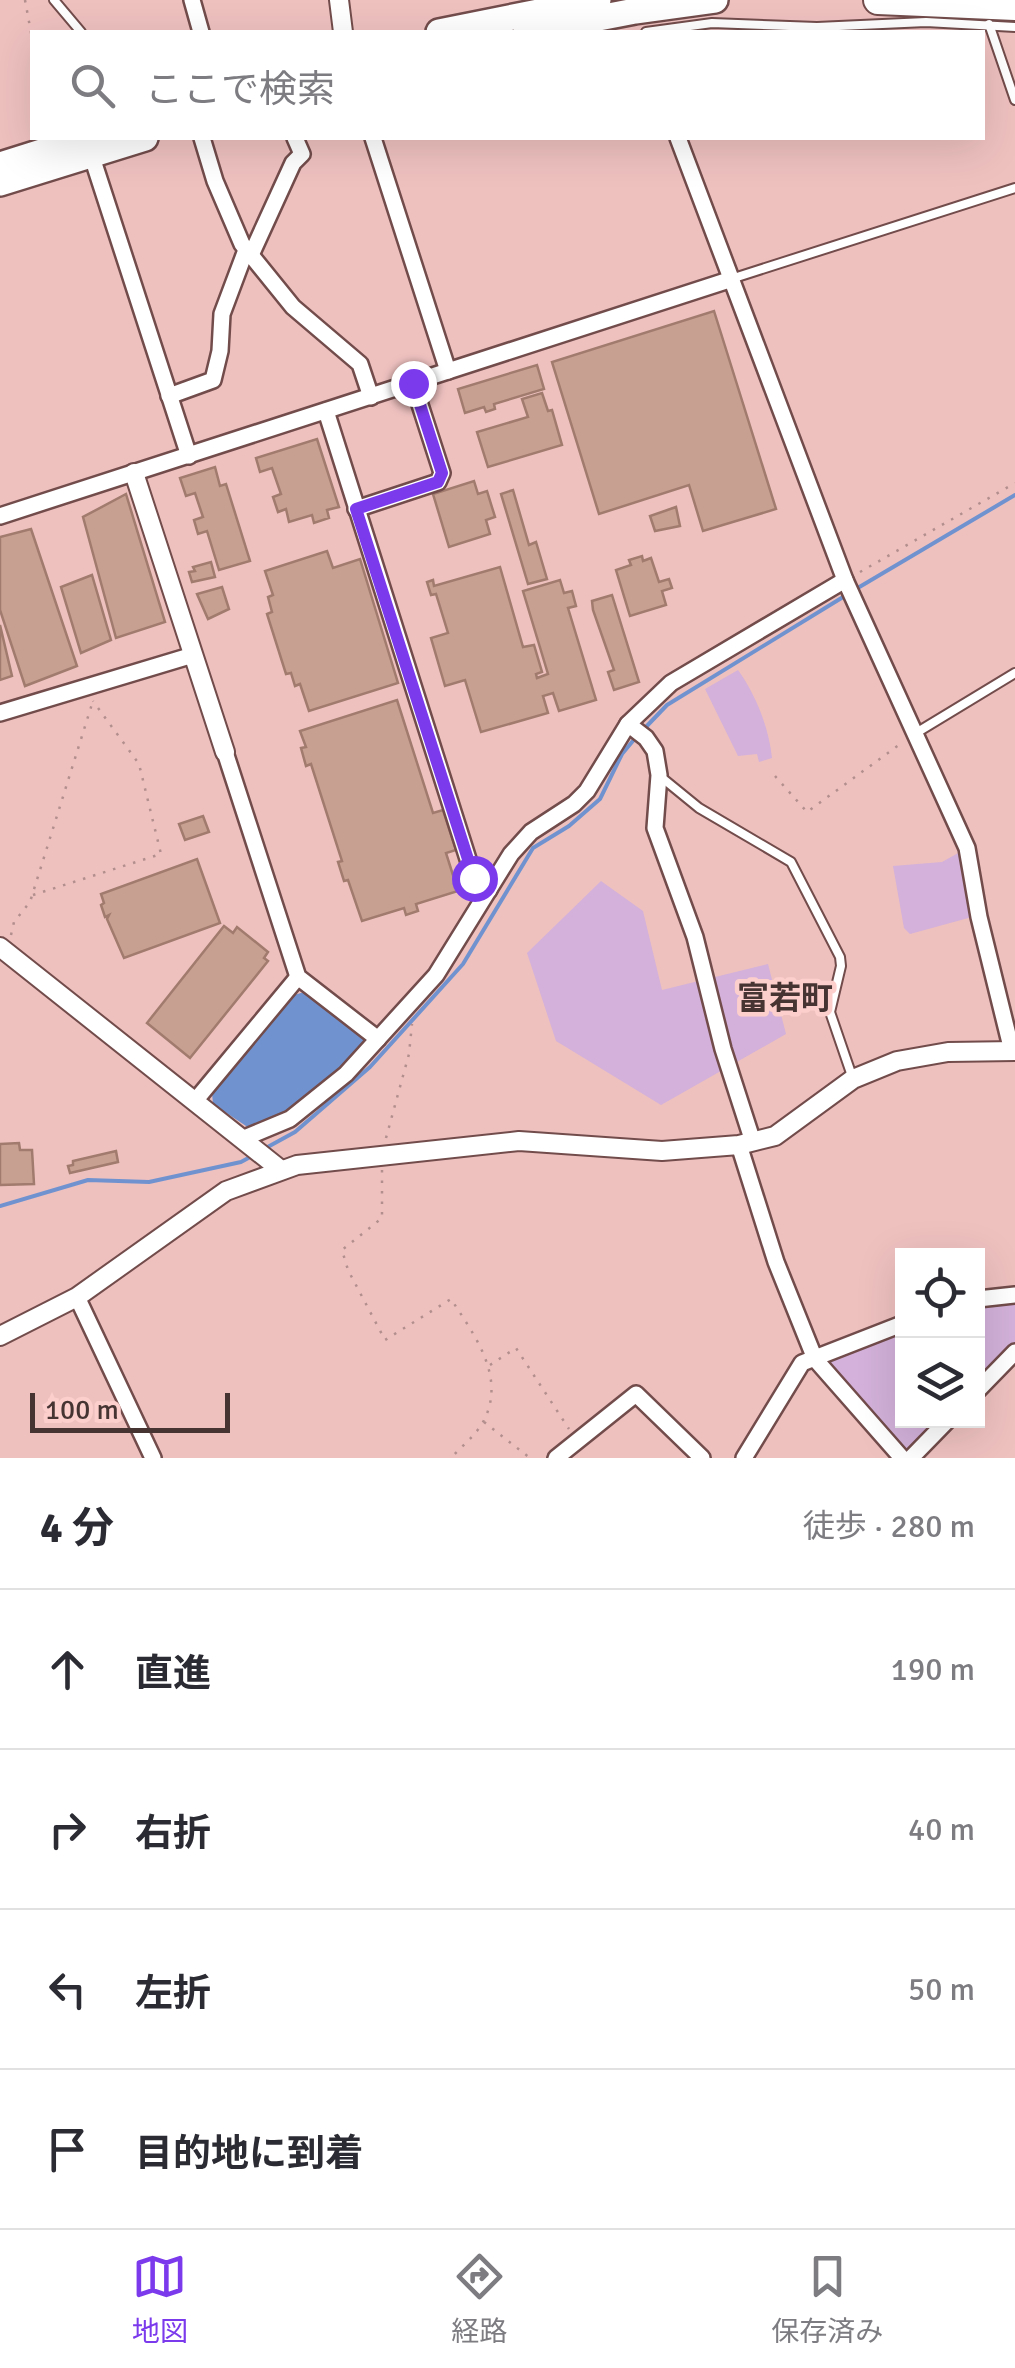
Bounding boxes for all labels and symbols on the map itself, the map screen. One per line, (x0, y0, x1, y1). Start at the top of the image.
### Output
route end (391, 361, 437, 407)
route start (452, 856, 498, 902)
district label: 富若町 (737, 979, 833, 1018)
scale bar (30, 1388, 230, 1432)

